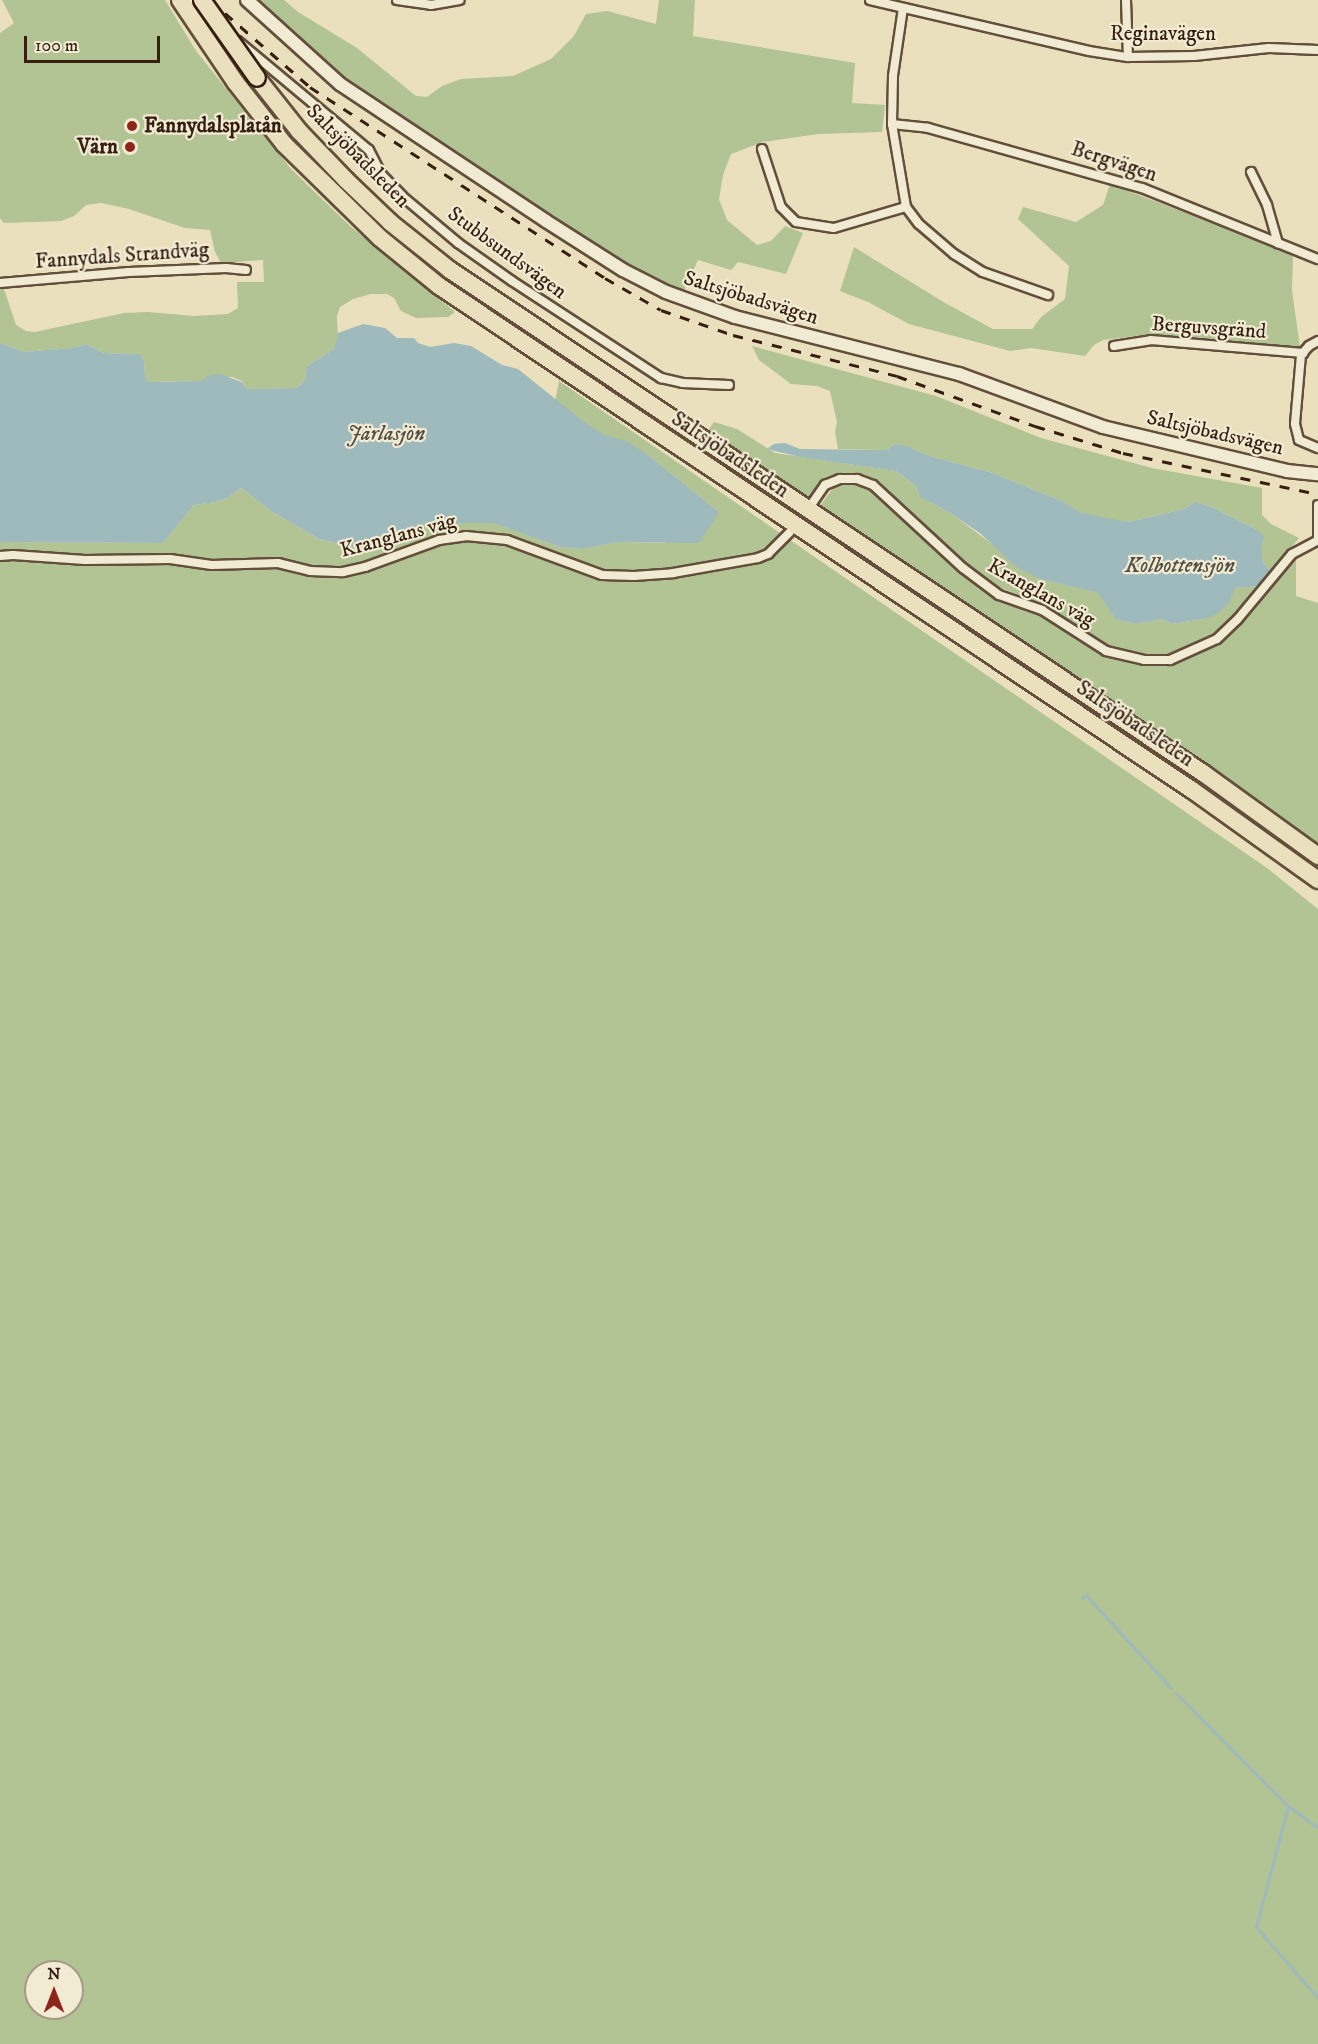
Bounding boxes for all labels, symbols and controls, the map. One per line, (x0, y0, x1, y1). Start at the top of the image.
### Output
street label: Reginavägen (1110, 21, 1216, 47)
scale bar (27, 24, 164, 62)
text: 100 m (35, 35, 78, 57)
street label: Saltsjöbadsleden (301, 99, 415, 213)
place label: Fannydalsplatån (144, 113, 282, 139)
marker: Fannydalsplatån (125, 119, 139, 133)
place label: Värn (77, 134, 118, 160)
street label: Bergvägen (1068, 136, 1160, 188)
marker: Värn (123, 140, 137, 154)
street label: Stubbsundsvägen (442, 201, 572, 305)
street label: Fannydals Strandväg (34, 237, 210, 275)
street label: Saltsjöbadsvägen (681, 266, 821, 330)
street label: Berguvsgränd (1151, 311, 1267, 345)
street label: Saltsjöbadsvägen (1144, 405, 1286, 461)
street label: Saltsjöbadsleden (666, 406, 794, 504)
water label: Järlasjön (347, 421, 425, 447)
street label: Kranglans väg (337, 508, 459, 564)
street label: Kranglans väg (983, 553, 1099, 633)
water label: Kolbottensjön (1125, 553, 1235, 579)
street label: Saltsjöbadsleden (1071, 675, 1199, 773)
north arrow (24, 1960, 84, 2020)
text: N (47, 1964, 61, 1984)

